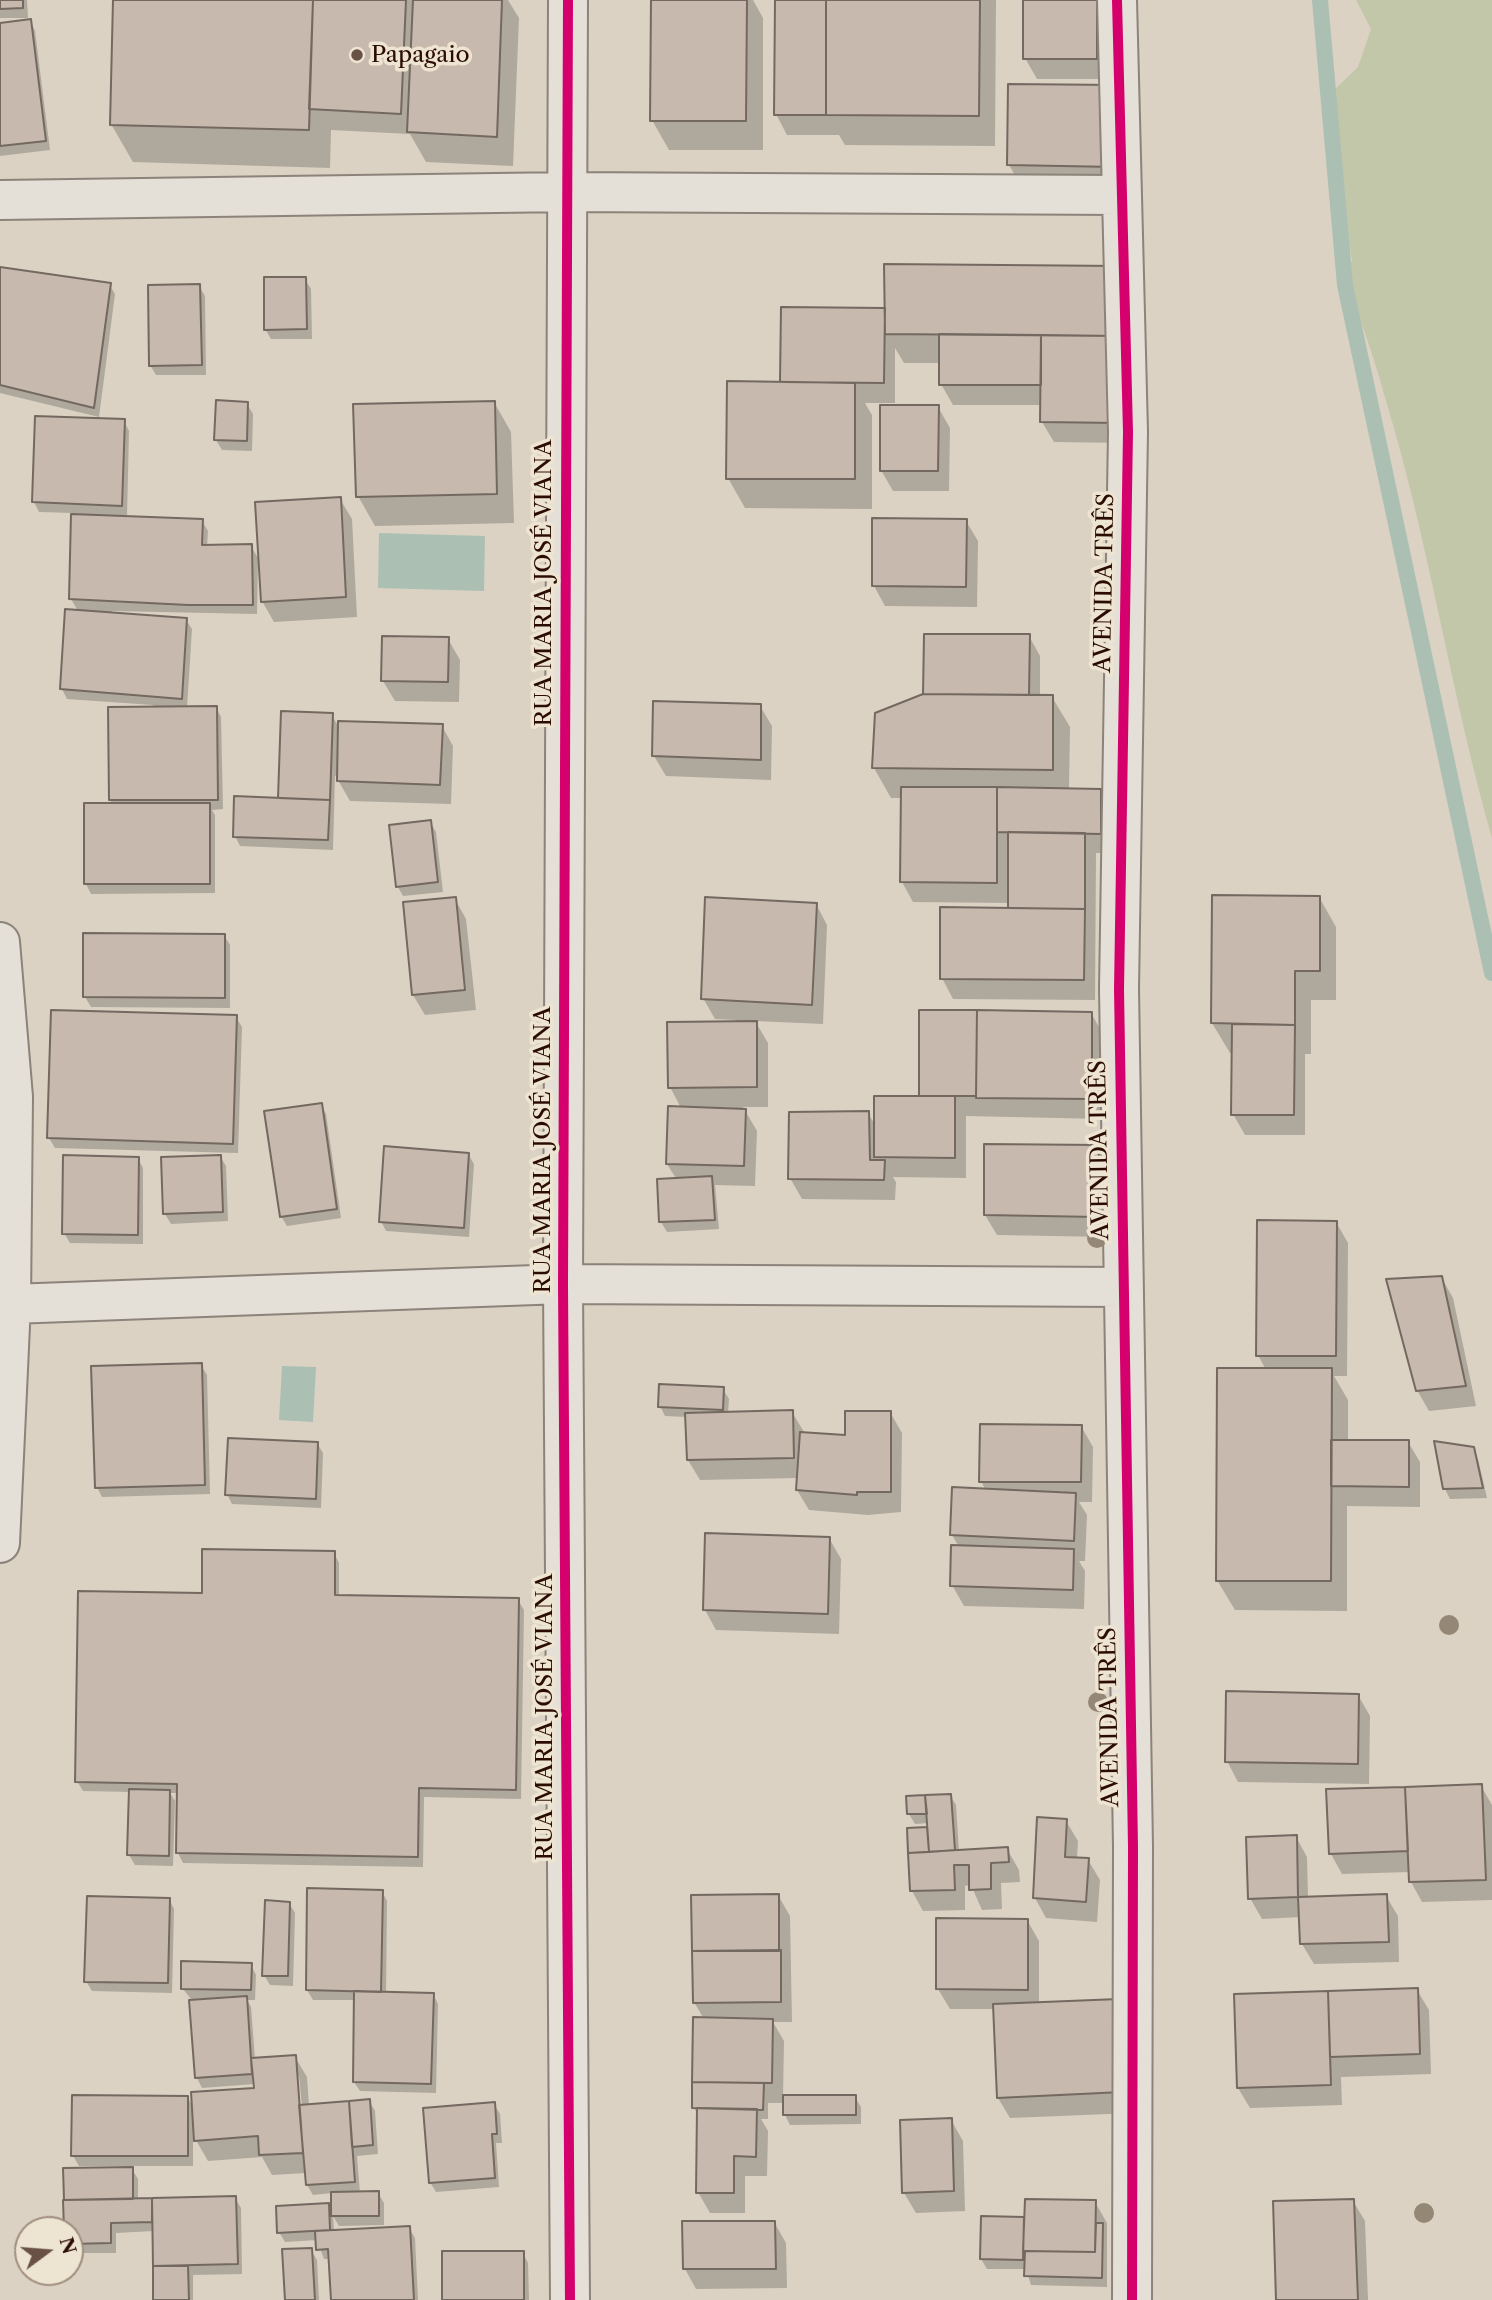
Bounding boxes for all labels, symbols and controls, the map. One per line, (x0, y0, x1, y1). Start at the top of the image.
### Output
place label: Papagaio (371, 41, 470, 69)
marker: Papagaio (349, 47, 365, 63)
street label: RUA MARIA JOSÉ VIANA (530, 440, 558, 726)
street label: AVENIDA TRÊS (1090, 493, 1120, 673)
street label: RUA MARIA JOSÉ VIANA (529, 1007, 557, 1293)
street label: AVENIDA TRÊS (1085, 1060, 1115, 1240)
street label: RUA MARIA JOSÉ VIANA (531, 1574, 559, 1860)
street label: AVENIDA TRÊS (1095, 1627, 1125, 1807)
north arrow (14, 2216, 84, 2286)
text: N (54, 2235, 81, 2257)

